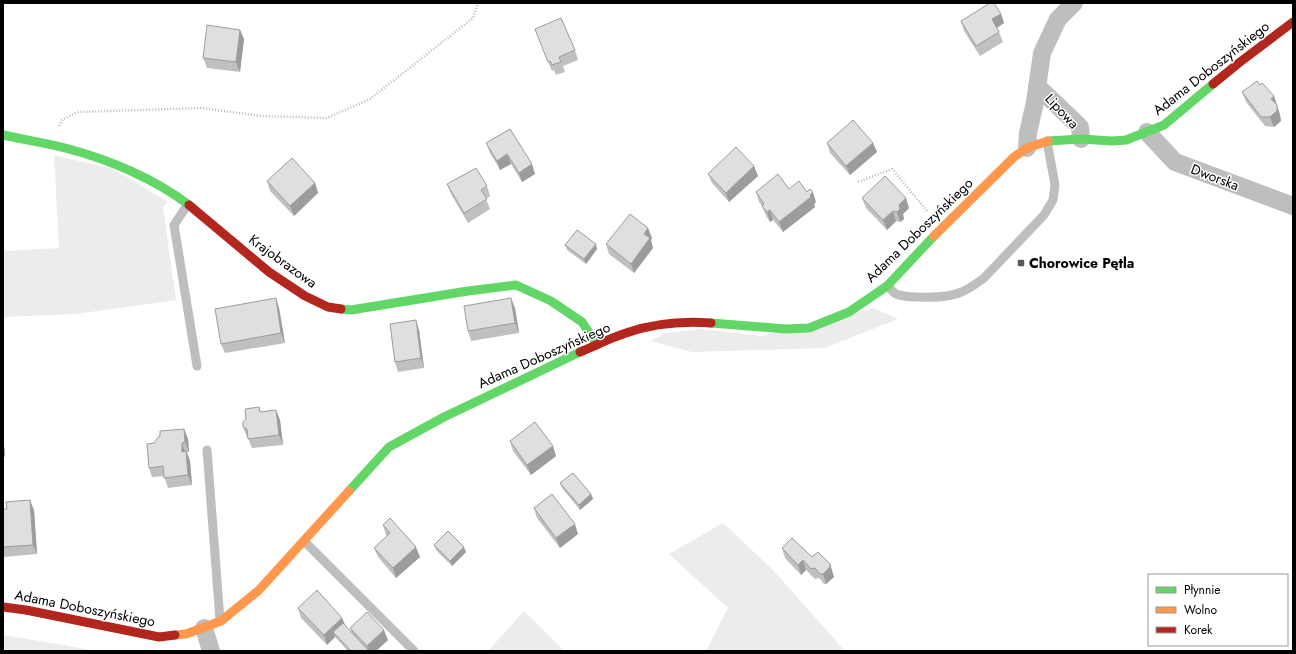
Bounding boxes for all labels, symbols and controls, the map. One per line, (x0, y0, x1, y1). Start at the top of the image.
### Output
street label: Adama Doboszyńskiego (1149, 16, 1274, 120)
street label: Lipowa (1040, 89, 1084, 133)
street label: Dworska (1188, 159, 1242, 195)
street label: Adama Doboszyńskiego (861, 173, 978, 287)
street label: Krajobrazowa (245, 229, 321, 293)
place label: Chorowice Pętla (1029, 253, 1134, 273)
marker: Chorowice Pętla (1016, 258, 1026, 268)
street label: Adama Doboszyńskiego (475, 317, 614, 393)
legend (1148, 574, 1288, 646)
text: Płynnie (1184, 581, 1221, 599)
street label: Adama Doboszyńskiego (13, 585, 157, 631)
text: Wolno (1184, 601, 1218, 619)
text: Korek (1184, 621, 1213, 639)

